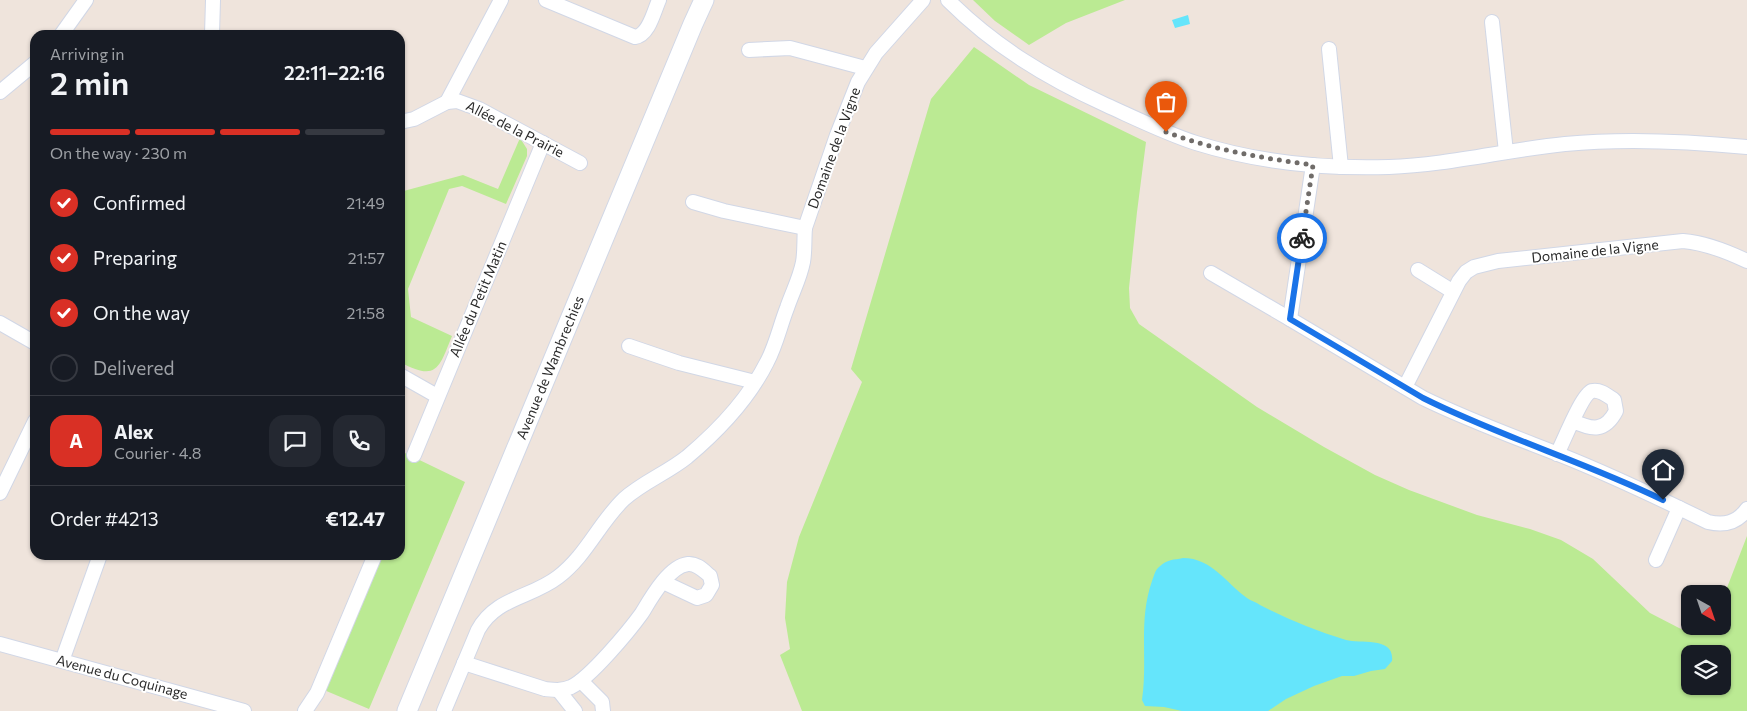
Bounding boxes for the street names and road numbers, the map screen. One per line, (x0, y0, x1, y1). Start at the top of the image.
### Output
street label: Domaine de la Vigne (804, 85, 863, 211)
street label: Allée de la Prairie (463, 97, 567, 161)
street label: Domaine de la Vigne (1531, 235, 1659, 266)
street label: Allée du Petit Matin (445, 238, 510, 359)
street label: Avenue de Wambrechies (512, 293, 587, 442)
street label: Avenue du Coquinage (54, 651, 190, 702)

